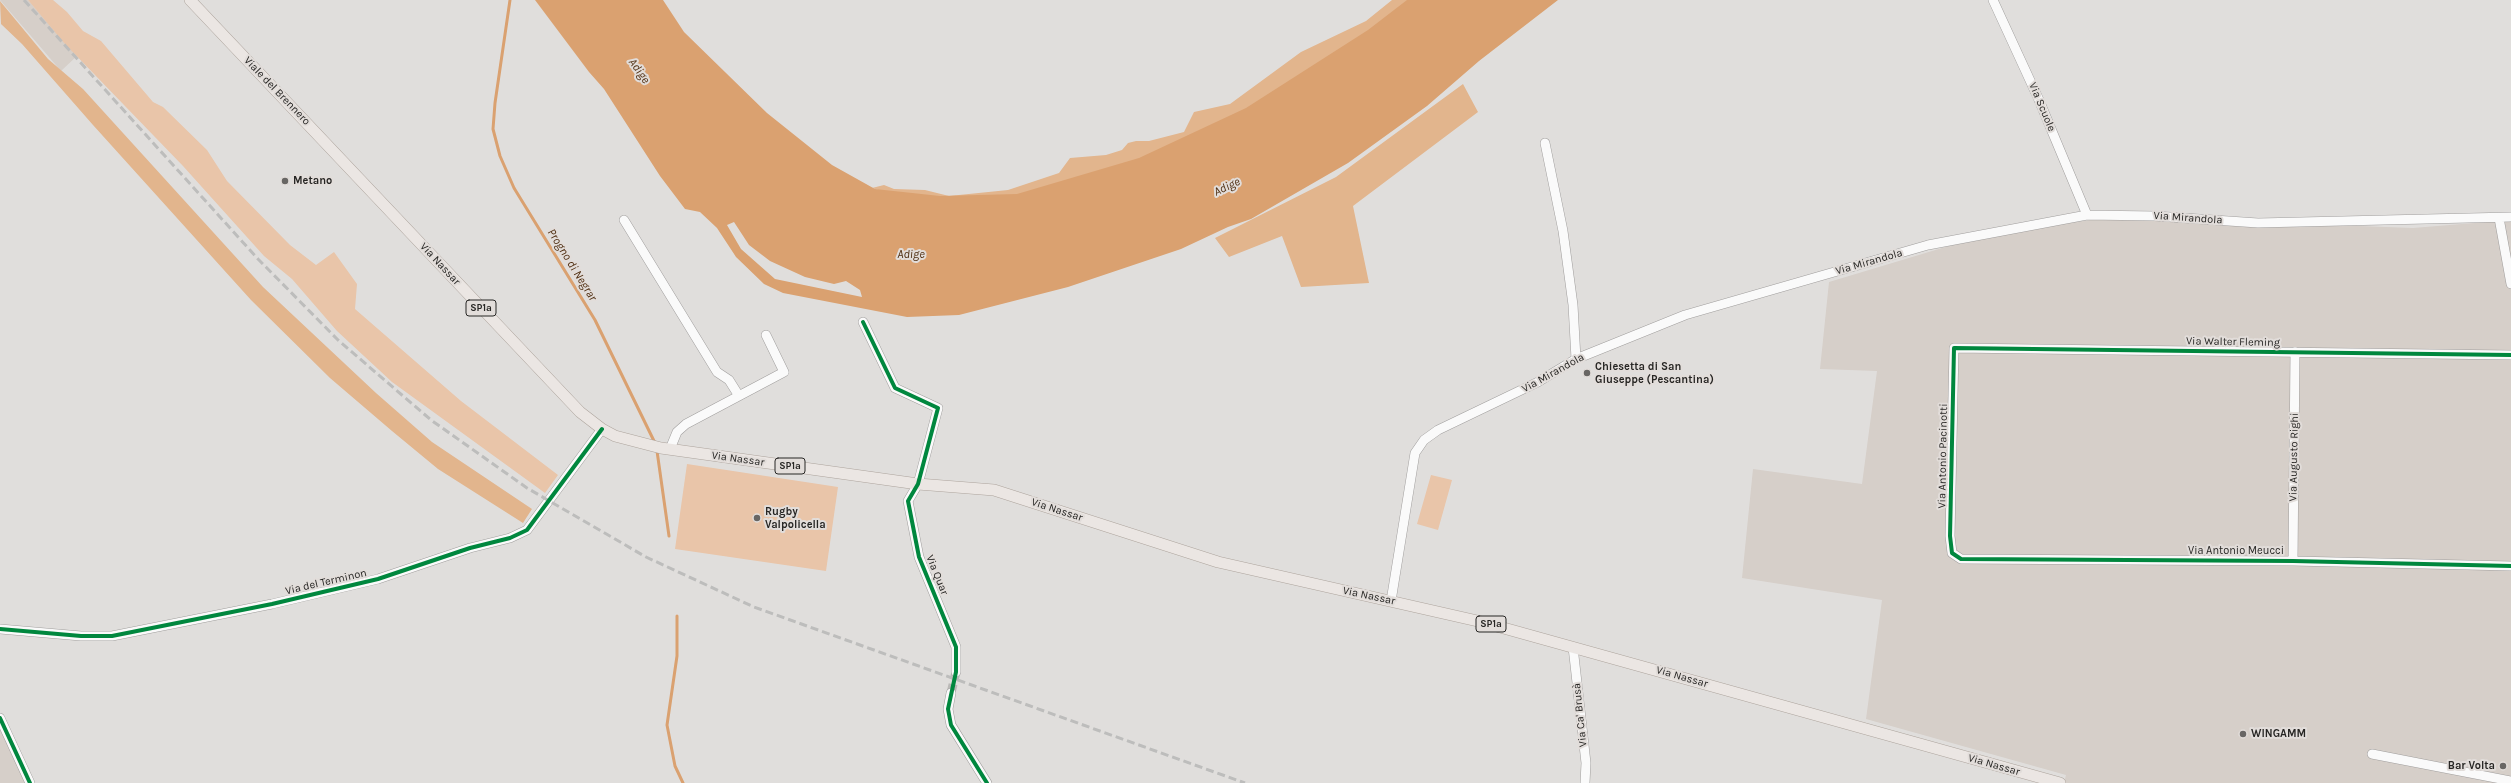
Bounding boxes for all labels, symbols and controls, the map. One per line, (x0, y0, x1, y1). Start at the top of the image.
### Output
street label: Viale del Brennero (241, 54, 313, 128)
water label: Adige (625, 56, 653, 86)
street label: Via Scuole (2026, 81, 2058, 133)
place label: Metano (293, 174, 332, 188)
water label: Adige (1211, 175, 1243, 199)
marker: Metano (280, 176, 290, 186)
street label: Via Mirandola (2153, 209, 2223, 227)
water label: Progno di Negrar (544, 226, 600, 304)
street label: Via Nassar (417, 240, 463, 288)
street label: Via Mirandola (1834, 246, 1904, 278)
water label: Adige (897, 248, 925, 262)
road number: SP1a (466, 300, 496, 316)
street label: Via Walter Fleming (2186, 335, 2280, 349)
street label: Via Mirandola (1520, 350, 1586, 396)
place label: Chiesetta di San Giuseppe (Pescantina) (1595, 360, 1714, 386)
marker: Chiesetta di San Giuseppe (Pescantina) (1582, 368, 1592, 378)
street label: Via Antonio Pacinotti (1935, 403, 1951, 509)
street label: Via Augusto Righi (2287, 413, 2301, 501)
street label: Via Nassar (711, 449, 765, 469)
road number: SP1a (775, 458, 805, 474)
street label: Via Nassar (1030, 495, 1084, 525)
place label: Rugby Valpolicella (765, 505, 826, 531)
marker: Rugby Valpolicella (752, 513, 762, 523)
street label: Via Antonio Meucci (2188, 544, 2284, 558)
street label: Via Quar (923, 553, 951, 597)
street label: Via del Terminon (284, 566, 368, 598)
street label: Via Nassar (1342, 584, 1396, 608)
road number: SP1a (1476, 616, 1506, 632)
street label: Via Nassar (1655, 663, 1709, 691)
street label: Via Ca' Brusà (1570, 682, 1590, 748)
place label: WINGAMM (2251, 727, 2306, 741)
marker: WINGAMM (2238, 729, 2248, 739)
street label: Via Nassar (1967, 751, 2021, 779)
place label: Bar Volta (2448, 759, 2495, 773)
marker: Bar Volta (2498, 761, 2508, 771)

